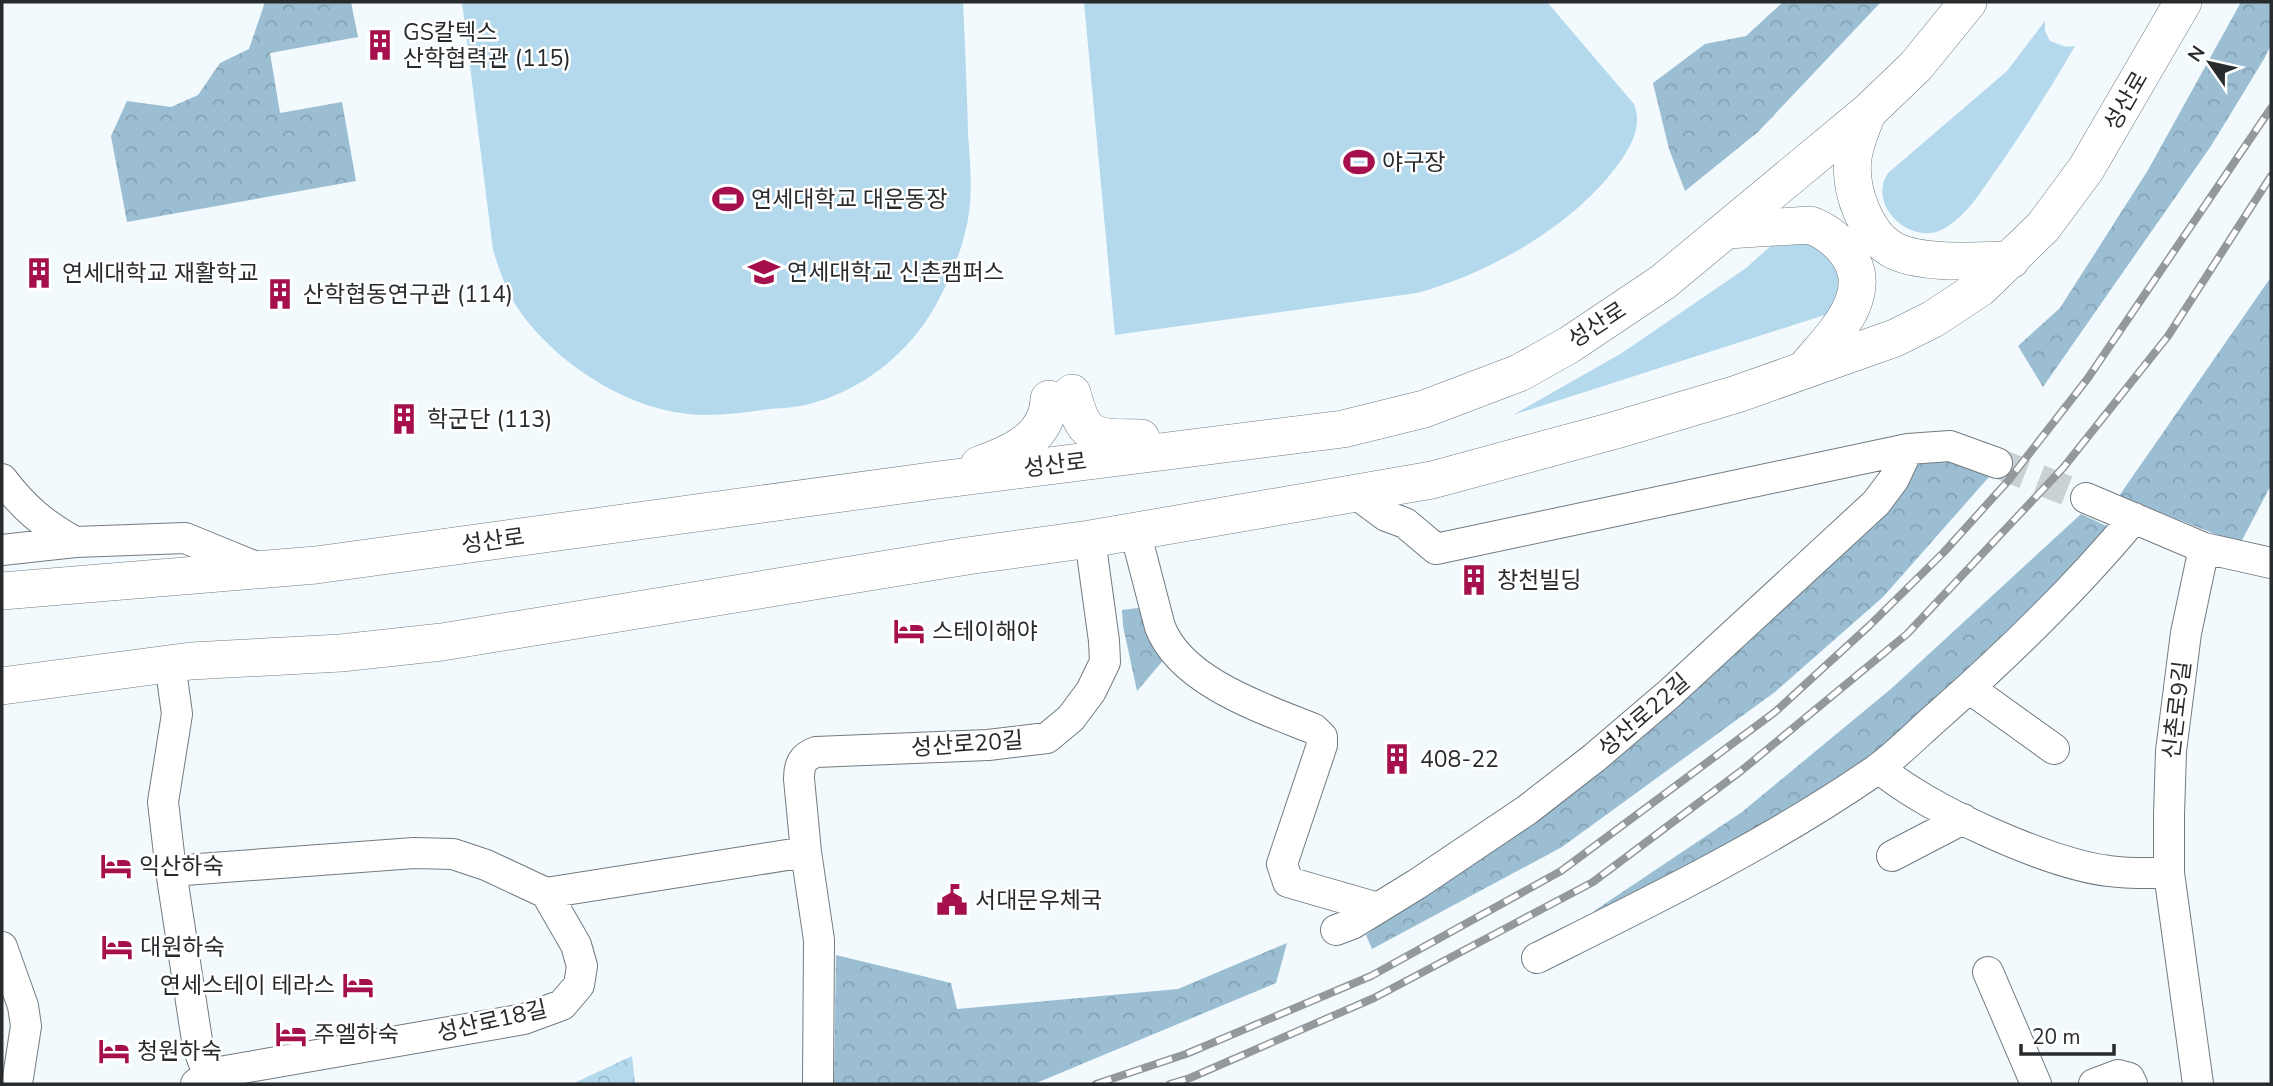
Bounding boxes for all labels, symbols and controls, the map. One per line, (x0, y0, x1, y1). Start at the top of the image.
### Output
place label: GS칼텍스 산학협력관 (115) (403, 17, 571, 74)
building icon: GS칼텍스 산학협력관 (115) (363, 28, 397, 62)
north arrow (2175, 28, 2245, 98)
text: N (2182, 41, 2211, 67)
street label: 성산로 (2097, 66, 2155, 136)
sports icon: 야구장 (1342, 145, 1376, 179)
place label: 야구장 (1382, 147, 1445, 178)
sports icon: 연세대학교 대운동장 (711, 182, 745, 216)
place label: 연세대학교 대운동장 (751, 184, 947, 215)
school or university icon: 연세대학교 신촌캠퍼스 (747, 255, 781, 289)
building icon: 연세대학교 재활학교 (22, 256, 56, 290)
place label: 연세대학교 신촌캠퍼스 (787, 257, 1005, 288)
place label: 연세대학교 재활학교 (62, 258, 258, 289)
building icon: 산학협동연구관 (114) (263, 277, 297, 311)
place label: 산학협동연구관 (114) (303, 279, 513, 310)
street label: 성산로 (1562, 295, 1632, 355)
building icon: 학군단 (113) (387, 402, 421, 436)
place label: 학군단 (113) (427, 404, 552, 435)
street label: 성산로 (1022, 446, 1088, 484)
street label: 성산로 (459, 521, 527, 561)
building icon: 창천빌딩 (1457, 563, 1491, 597)
place label: 창천빌딩 (1497, 565, 1582, 596)
hotel icon: 스테이해야 (892, 614, 926, 648)
place label: 스테이해야 (932, 616, 1038, 647)
street label: 신촌로9길 (2156, 659, 2198, 761)
street label: 성산로22길 (1591, 666, 1697, 764)
street label: 성산로20길 (910, 725, 1024, 763)
building icon: 408-22 (1380, 742, 1414, 776)
place label: 408-22 (1420, 744, 1499, 775)
hotel icon: 익산하숙 (99, 849, 133, 883)
place label: 익산하숙 (139, 851, 224, 882)
public building icon: 서대문우체국 (935, 883, 969, 917)
place label: 서대문우체국 (975, 885, 1102, 916)
hotel icon: 대원하숙 (100, 930, 134, 964)
place label: 대원하숙 (140, 932, 225, 963)
hotel icon: 연세스테이 테라스 (341, 968, 375, 1002)
place label: 연세스테이 테라스 (160, 970, 335, 1001)
street label: 성산로18길 (434, 993, 550, 1049)
scale bar (2021, 1012, 2114, 1056)
hotel icon: 주엘하숙 (274, 1017, 308, 1051)
place label: 주엘하숙 (314, 1019, 399, 1050)
text: 20 m (2032, 1023, 2081, 1051)
hotel icon: 청원하숙 (97, 1034, 131, 1068)
place label: 청원하숙 (137, 1036, 222, 1067)

